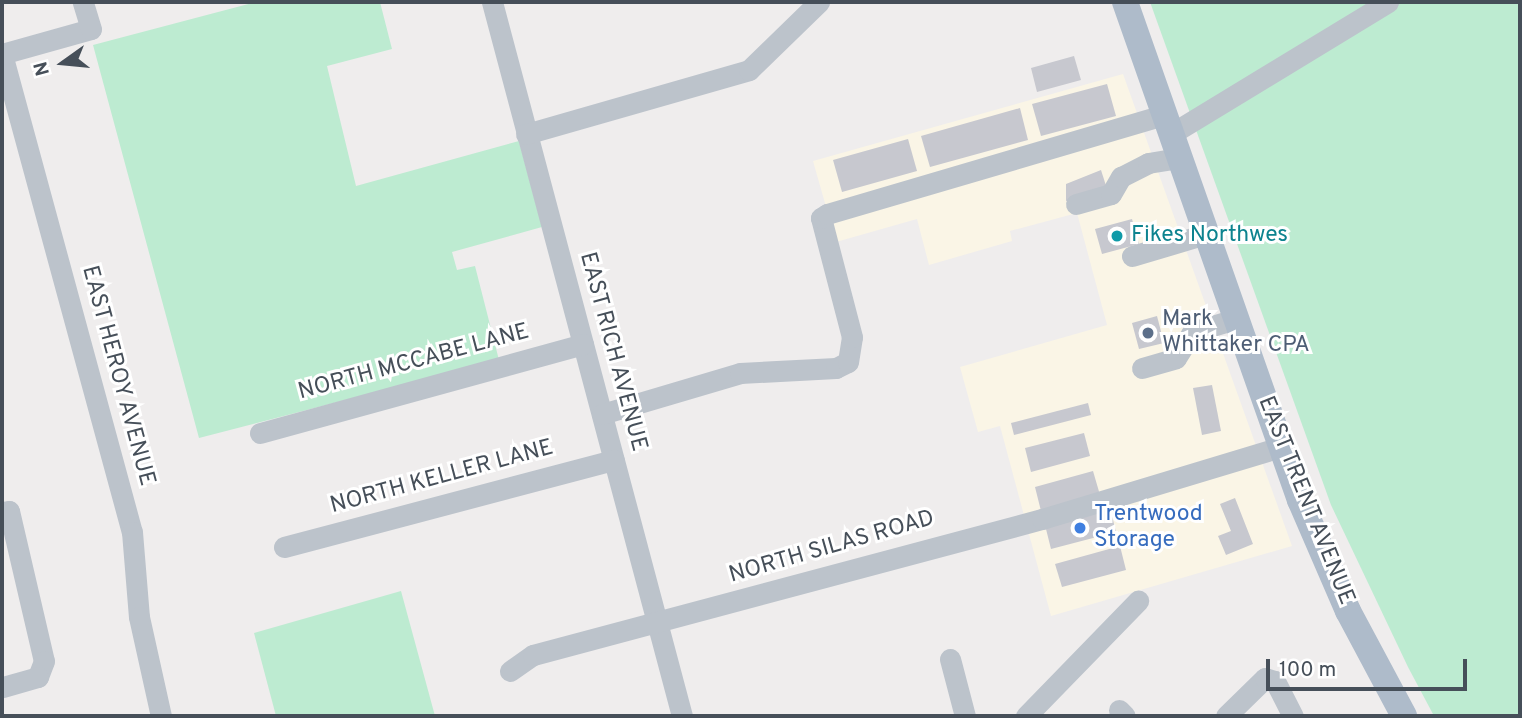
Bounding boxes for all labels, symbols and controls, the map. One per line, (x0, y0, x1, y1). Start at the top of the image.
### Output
north arrow (28, 28, 98, 98)
text: N (29, 59, 56, 78)
place label: Fikes Northwes (1131, 222, 1288, 250)
marker: Fikes Northwes (1109, 228, 1125, 244)
street label: EAST RICH AVENUE (572, 249, 652, 455)
street label: EAST HEROY AVENUE (74, 262, 160, 490)
place label: Mark Whittaker CPA (1162, 306, 1310, 360)
street label: NORTH MCCABE LANE (296, 319, 532, 407)
marker: Mark Whittaker CPA (1140, 325, 1156, 341)
street label: EAST TRENT AVENUE (1250, 391, 1360, 611)
street label: NORTH KELLER LANE (327, 435, 557, 521)
place label: Trentwood Storage (1094, 501, 1203, 555)
street label: NORTH SILAS ROAD (726, 505, 938, 591)
marker: Trentwood Storage (1072, 520, 1088, 536)
scale bar (1270, 644, 1471, 688)
text: 100 m (1279, 657, 1336, 684)

